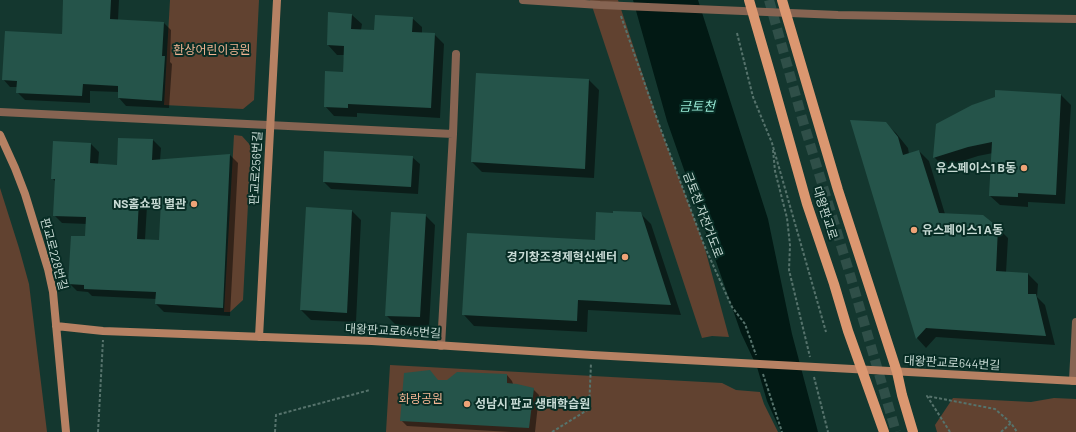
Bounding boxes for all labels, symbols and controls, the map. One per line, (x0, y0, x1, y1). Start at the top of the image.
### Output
park label: 환상어린이공원 (173, 43, 251, 57)
water label: 금토천 (679, 99, 715, 115)
street label: 판교로256번길 (247, 131, 265, 205)
place label: 유스페이스1 B동 (936, 161, 1016, 175)
marker: 유스페이스1 B동 (1019, 163, 1029, 173)
street label: 금토천 자전거도로 (680, 170, 726, 260)
street label: 대왕판교로 (810, 185, 840, 241)
place label: NS홈쇼핑 별관 (113, 197, 186, 211)
marker: NS홈쇼핑 별관 (189, 199, 199, 209)
street label: 판교로228번길 (37, 216, 71, 292)
place label: 유스페이스1 A동 (922, 223, 1003, 237)
marker: 유스페이스1 A동 (909, 225, 919, 235)
place label: 경기창조경제혁신센터 (507, 250, 617, 264)
marker: 경기창조경제혁신센터 (620, 252, 630, 262)
street label: 대왕판교로645번길 (345, 321, 441, 341)
street label: 대왕판교로644번길 (903, 353, 1001, 373)
park label: 화랑공원 (399, 392, 443, 406)
place label: 성남시 판교 생태학습원 (475, 397, 590, 411)
marker: 성남시 판교 생태학습원 (462, 399, 472, 409)

